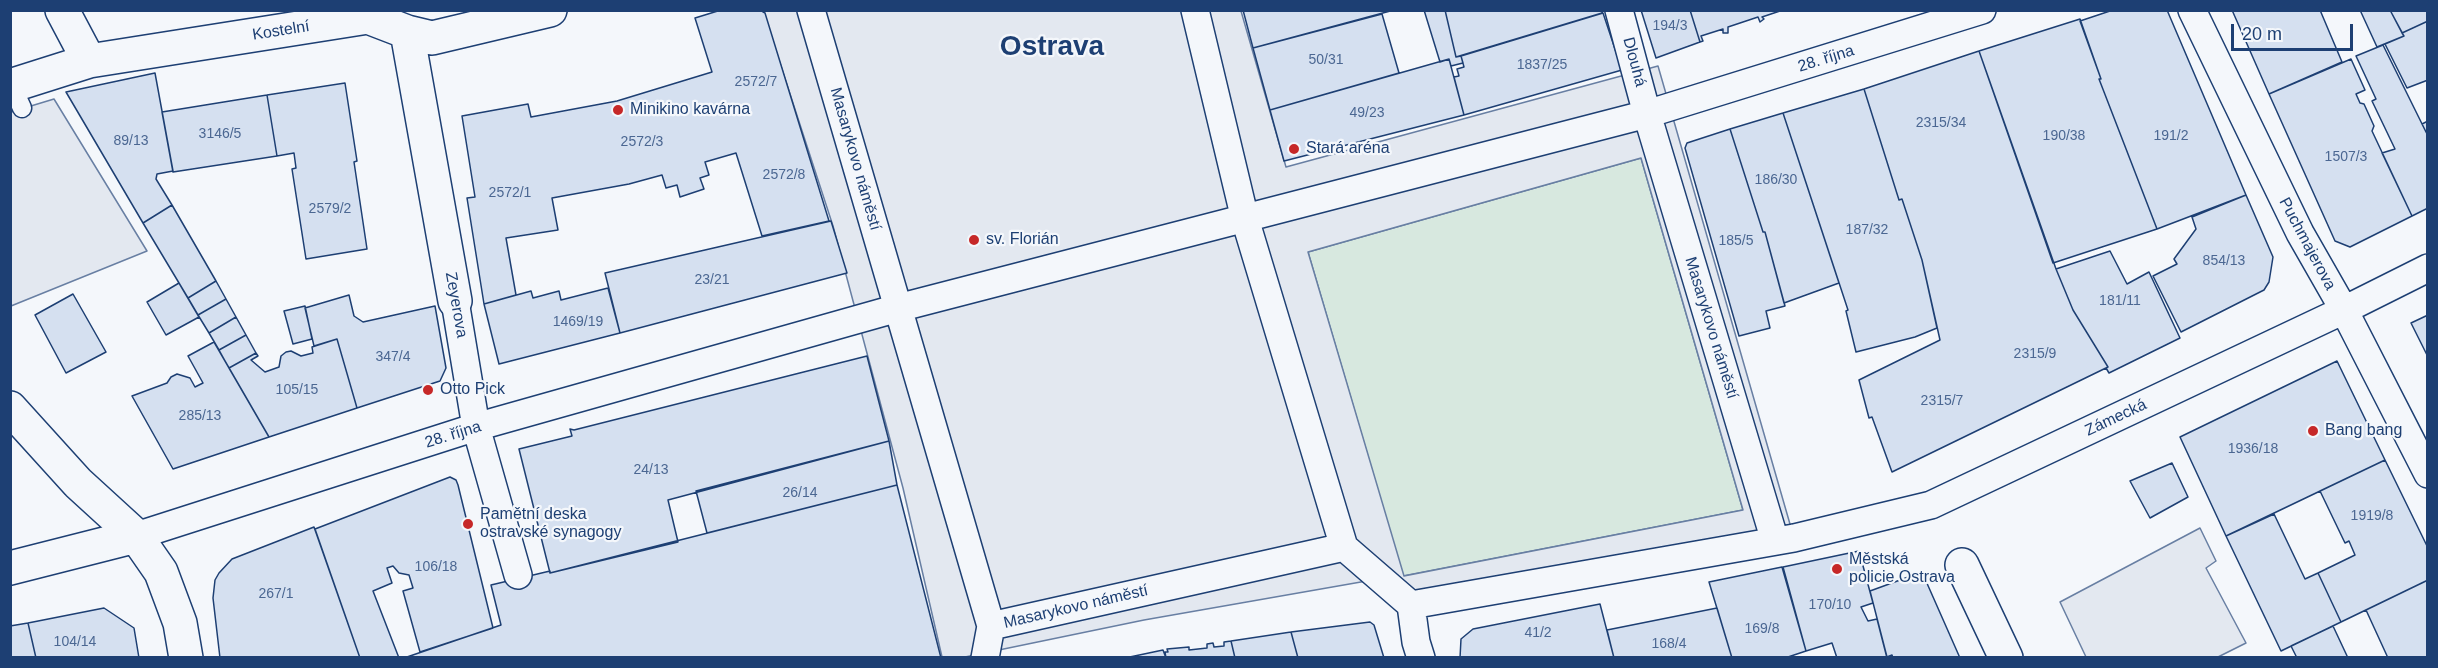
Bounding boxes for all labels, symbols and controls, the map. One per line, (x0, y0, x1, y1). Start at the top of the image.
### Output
scale bar (2234, 12, 2356, 50)
street label: Kostelní (251, 17, 311, 45)
house number: 194/3 (1652, 18, 1688, 34)
text: 20 m (2242, 24, 2282, 44)
district label: Ostrava (1000, 30, 1104, 64)
street label: Dlouhá (1618, 35, 1650, 89)
street label: 28. října (1796, 41, 1856, 77)
house number: 50/31 (1308, 52, 1344, 68)
house number: 1837/25 (1517, 57, 1567, 73)
house number: 2572/7 (735, 74, 777, 90)
street label: Masarykovo náměstí (825, 85, 885, 233)
place label: Minikino kavárna (630, 100, 750, 120)
marker: Minikino kavárna (611, 103, 625, 117)
house number: 49/23 (1349, 105, 1385, 121)
house number: 2315/34 (1916, 115, 1966, 131)
house number: 3146/5 (199, 126, 241, 142)
house number: 190/38 (2043, 128, 2085, 144)
house number: 191/2 (2153, 128, 2189, 144)
house number: 89/13 (113, 133, 149, 149)
house number: 2572/3 (621, 134, 663, 150)
place label: Stará aréna (1306, 139, 1390, 159)
marker: Stará aréna (1287, 142, 1301, 156)
house number: 1507/3 (2325, 149, 2367, 165)
house number: 2572/8 (763, 167, 805, 183)
house number: 186/30 (1755, 172, 1797, 188)
house number: 2572/1 (489, 185, 531, 201)
street label: Puchmajerova (2275, 194, 2339, 294)
house number: 2579/2 (309, 201, 351, 217)
house number: 187/32 (1846, 222, 1888, 238)
place label: sv. Florián (986, 230, 1059, 250)
marker: sv. Florián (967, 233, 981, 247)
house number: 185/5 (1718, 233, 1754, 249)
house number: 854/13 (2203, 253, 2245, 269)
street label: Masarykovo náměstí (1680, 255, 1742, 401)
street label: Zeyerova (441, 270, 471, 340)
house number: 23/21 (694, 272, 730, 288)
house number: 181/11 (2099, 293, 2141, 309)
house number: 1469/19 (553, 314, 603, 330)
house number: 2315/9 (2014, 346, 2056, 362)
house number: 347/4 (375, 349, 411, 365)
place label: Otto Pick (440, 380, 505, 400)
house number: 105/15 (276, 382, 318, 398)
marker: Otto Pick (421, 383, 435, 397)
house number: 2315/7 (1921, 393, 1963, 409)
street label: Zámecká (2082, 395, 2150, 441)
house number: 285/13 (179, 408, 221, 424)
street label: 28. října (423, 417, 483, 453)
place label: Bang bang (2325, 421, 2402, 441)
marker: Bang bang (2306, 424, 2320, 438)
house number: 1936/18 (2228, 441, 2278, 457)
house number: 24/13 (633, 462, 669, 478)
house number: 26/14 (782, 485, 818, 501)
place label: Pamětní deska ostravské synagogy (480, 505, 621, 543)
house number: 1919/8 (2351, 508, 2393, 524)
marker: Pamětní deska ostravské synagogy (461, 517, 475, 531)
place label: Městská policie Ostrava (1849, 550, 1955, 588)
house number: 106/18 (415, 559, 457, 575)
marker: Městská policie Ostrava (1830, 562, 1844, 576)
street label: Masarykovo náměstí (1002, 581, 1150, 633)
house number: 267/1 (258, 586, 294, 602)
house number: 170/10 (1809, 597, 1851, 613)
house number: 169/8 (1744, 621, 1780, 637)
house number: 41/2 (1524, 625, 1552, 641)
house number: 104/14 (54, 634, 96, 650)
house number: 168/4 (1651, 636, 1687, 652)

